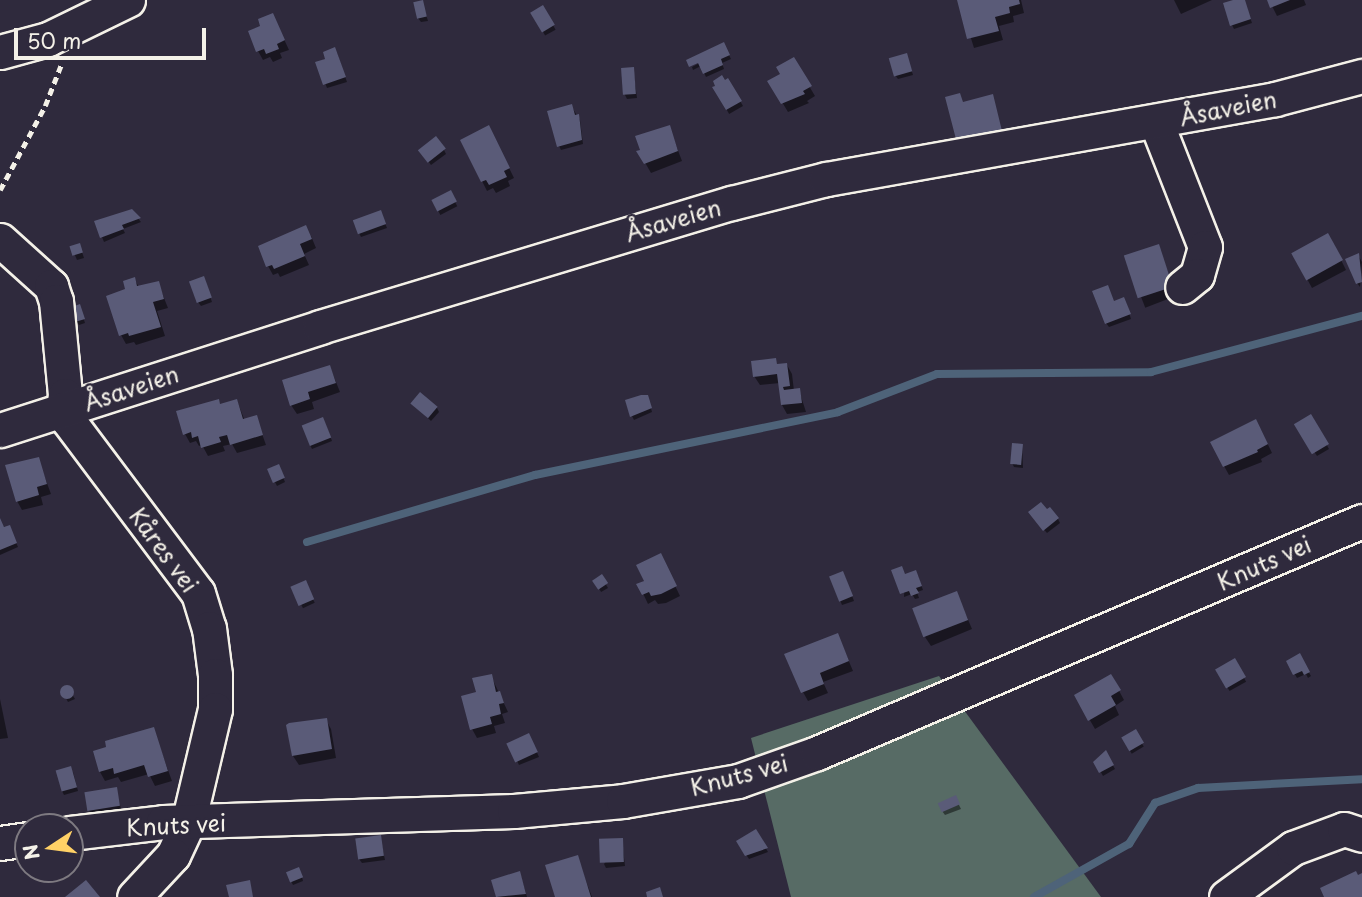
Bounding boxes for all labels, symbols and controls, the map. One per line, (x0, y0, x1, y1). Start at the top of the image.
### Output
scale bar (18, 14, 210, 58)
text: 50 m (27, 24, 81, 56)
street label: Åsaveien (1177, 85, 1279, 131)
street label: Åsaveien (622, 193, 724, 247)
street label: Åsaveien (80, 360, 182, 416)
street label: Kåres vei (124, 502, 204, 598)
street label: Knuts vei (1212, 530, 1316, 596)
street label: Knuts vei (686, 749, 792, 801)
street label: Knuts vei (125, 809, 227, 841)
north arrow (14, 813, 84, 883)
text: N (15, 842, 46, 863)

